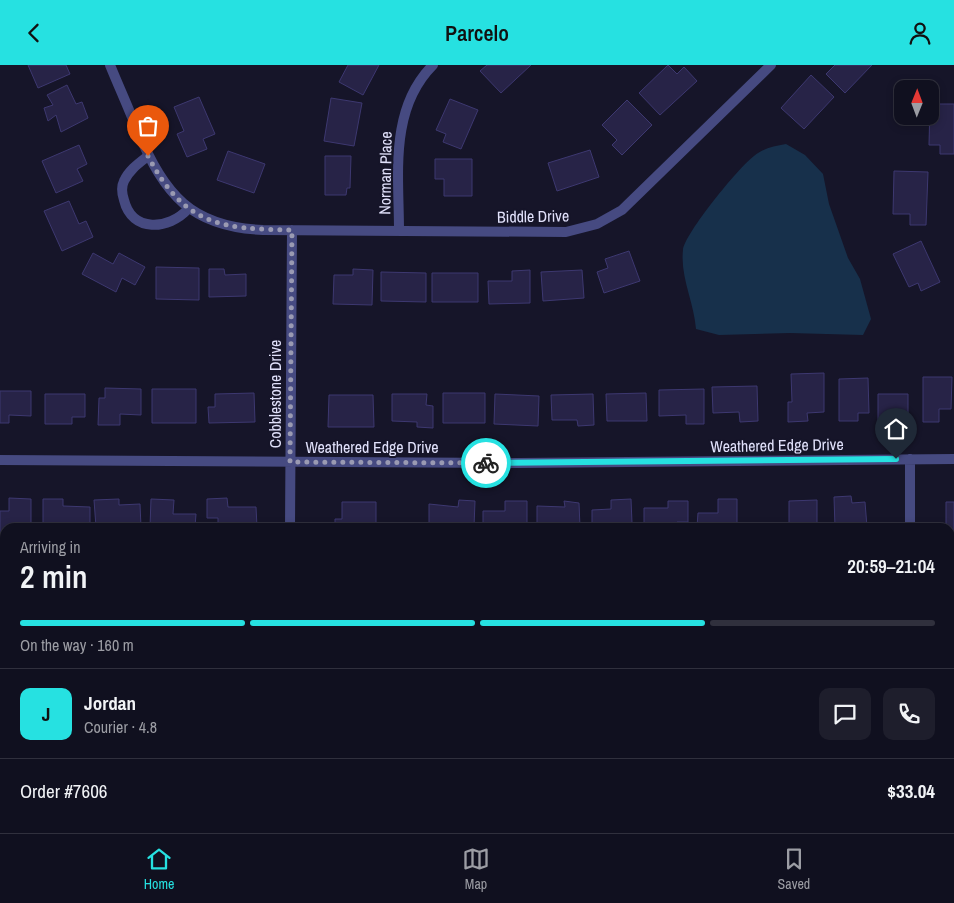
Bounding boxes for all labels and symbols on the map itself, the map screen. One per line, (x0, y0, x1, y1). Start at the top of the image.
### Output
north arrow (894, 80, 939, 125)
pin (127, 105, 169, 156)
street label: Norman Place (373, 131, 397, 215)
street label: Biddle Drive (497, 204, 569, 228)
street label: Cobblestone Drive (264, 340, 286, 448)
pin (875, 408, 917, 459)
street label: Weathered Edge Drive (710, 433, 844, 457)
street label: Weathered Edge Drive (305, 436, 439, 458)
courier (461, 438, 511, 488)

